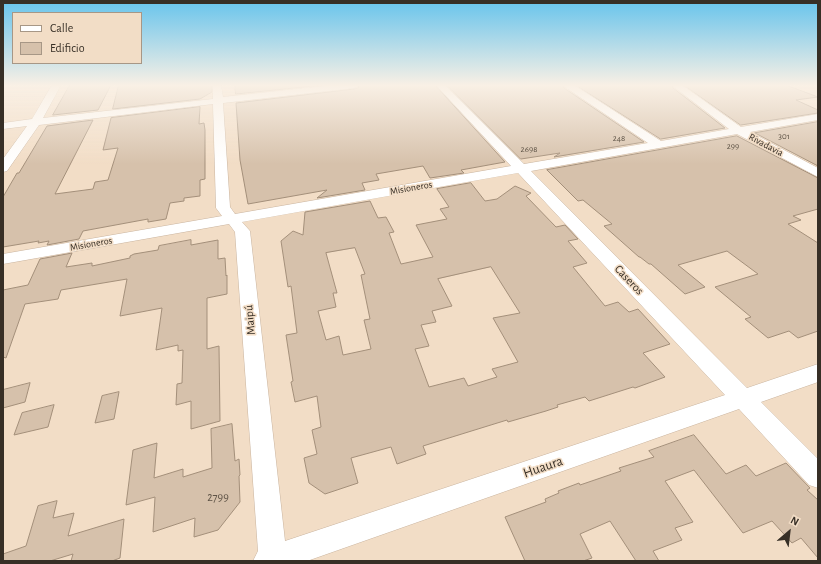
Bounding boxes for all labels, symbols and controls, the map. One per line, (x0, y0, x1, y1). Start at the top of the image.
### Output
legend (12, 12, 142, 64)
text: Calle (50, 22, 73, 34)
text: Edificio (50, 42, 85, 54)
street label: Rivadavia (747, 131, 785, 159)
house number: 301 (778, 131, 790, 141)
house number: 248 (613, 133, 625, 143)
house number: 299 (727, 141, 739, 151)
house number: 2698 (521, 144, 537, 154)
street label: Misioneros (389, 178, 433, 198)
street label: Misioneros (69, 234, 113, 254)
street label: Caseros (611, 262, 647, 298)
street label: Maipú (242, 304, 258, 336)
street label: Huaura (521, 452, 565, 482)
house number: 2799 (207, 490, 229, 504)
north arrow (769, 512, 809, 552)
text: N (789, 514, 801, 528)

